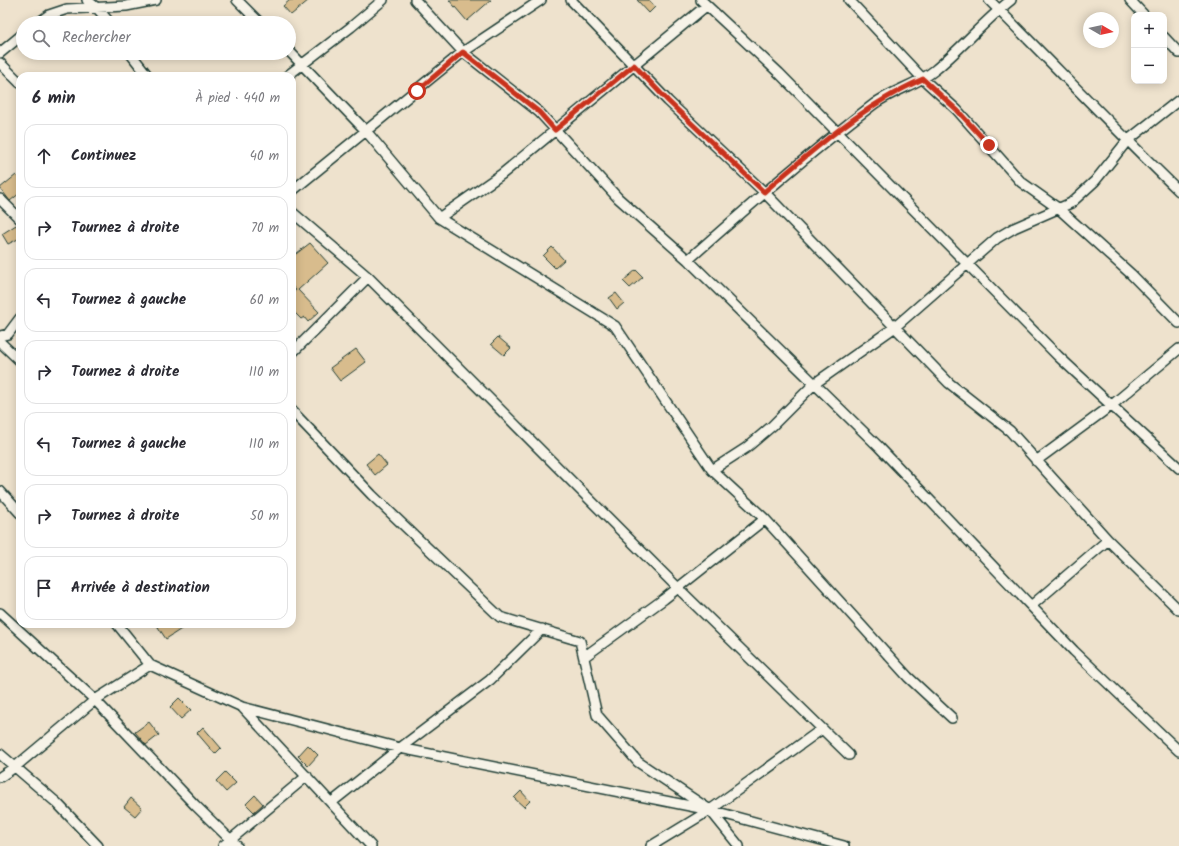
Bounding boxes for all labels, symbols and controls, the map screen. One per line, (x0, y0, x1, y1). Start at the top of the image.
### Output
north arrow (1083, 12, 1119, 48)
map controls (1131, 12, 1167, 84)
button: + (1131, 12, 1167, 48)
search box (16, 16, 296, 60)
text: Rechercher (62, 26, 130, 50)
icon: search (30, 27, 52, 49)
button: − (1131, 48, 1167, 84)
route start (408, 82, 426, 100)
text: 6 min (32, 85, 76, 112)
text: À pied · 440 m (195, 88, 280, 109)
route end (980, 136, 998, 154)
text: Continuez (71, 144, 136, 168)
icon: ahead (33, 145, 55, 167)
text: 40 m (250, 146, 279, 167)
text: Tournez à droite (71, 216, 179, 240)
icon: right (33, 217, 55, 239)
text: 70 m (251, 218, 279, 239)
text: Tournez à gauche (71, 288, 186, 312)
icon: left (33, 289, 55, 311)
text: 60 m (250, 290, 279, 311)
text: Tournez à droite (71, 360, 179, 384)
icon: right (33, 361, 55, 383)
text: 110 m (249, 362, 279, 383)
text: Tournez à gauche (71, 432, 186, 456)
icon: left (33, 433, 55, 455)
text: 110 m (249, 434, 279, 455)
text: Tournez à droite (71, 504, 179, 528)
icon: right (33, 505, 55, 527)
text: 50 m (250, 506, 279, 527)
text: Arrivée à destination (71, 576, 210, 600)
icon: arrive (33, 577, 55, 599)

